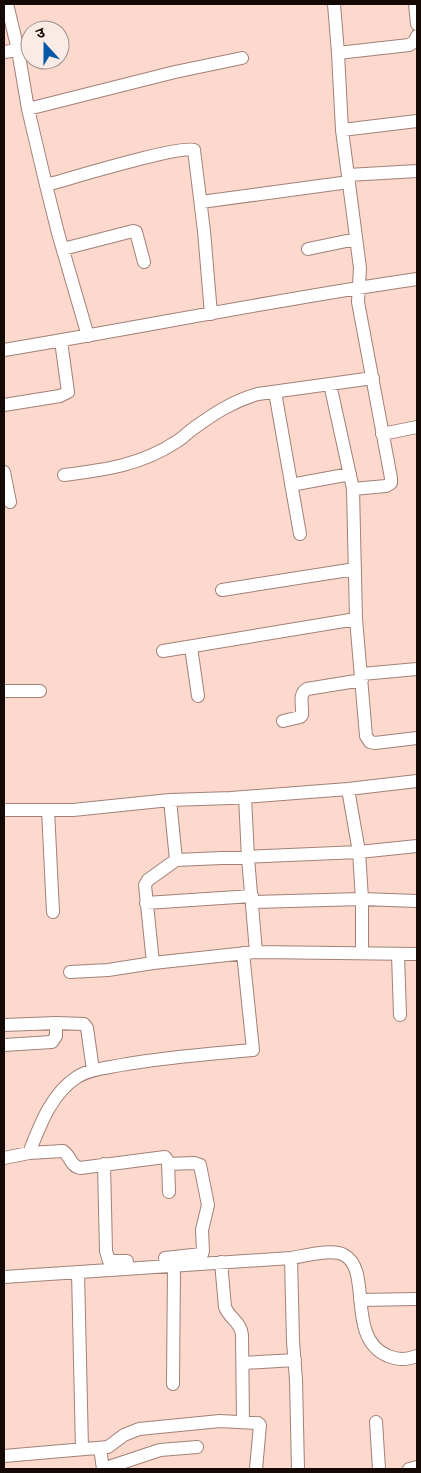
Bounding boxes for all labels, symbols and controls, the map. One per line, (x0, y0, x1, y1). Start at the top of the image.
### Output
north arrow (20, 20, 70, 70)
text: उ (34, 24, 48, 43)

